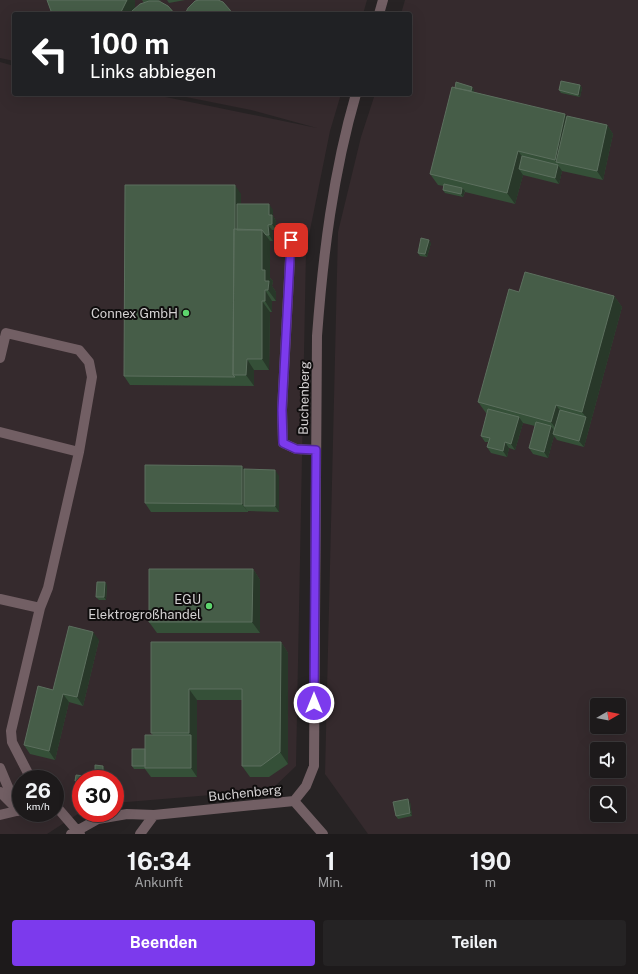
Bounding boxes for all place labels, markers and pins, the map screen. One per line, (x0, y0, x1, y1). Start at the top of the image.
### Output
pin (274, 223, 308, 257)
place label: Connex GmbH (91, 306, 178, 321)
marker: Connex GmbH (181, 308, 191, 318)
place label: EGU Elektrogroßhandel (88, 592, 201, 622)
marker: EGU Elektrogroßhandel (204, 601, 214, 611)

